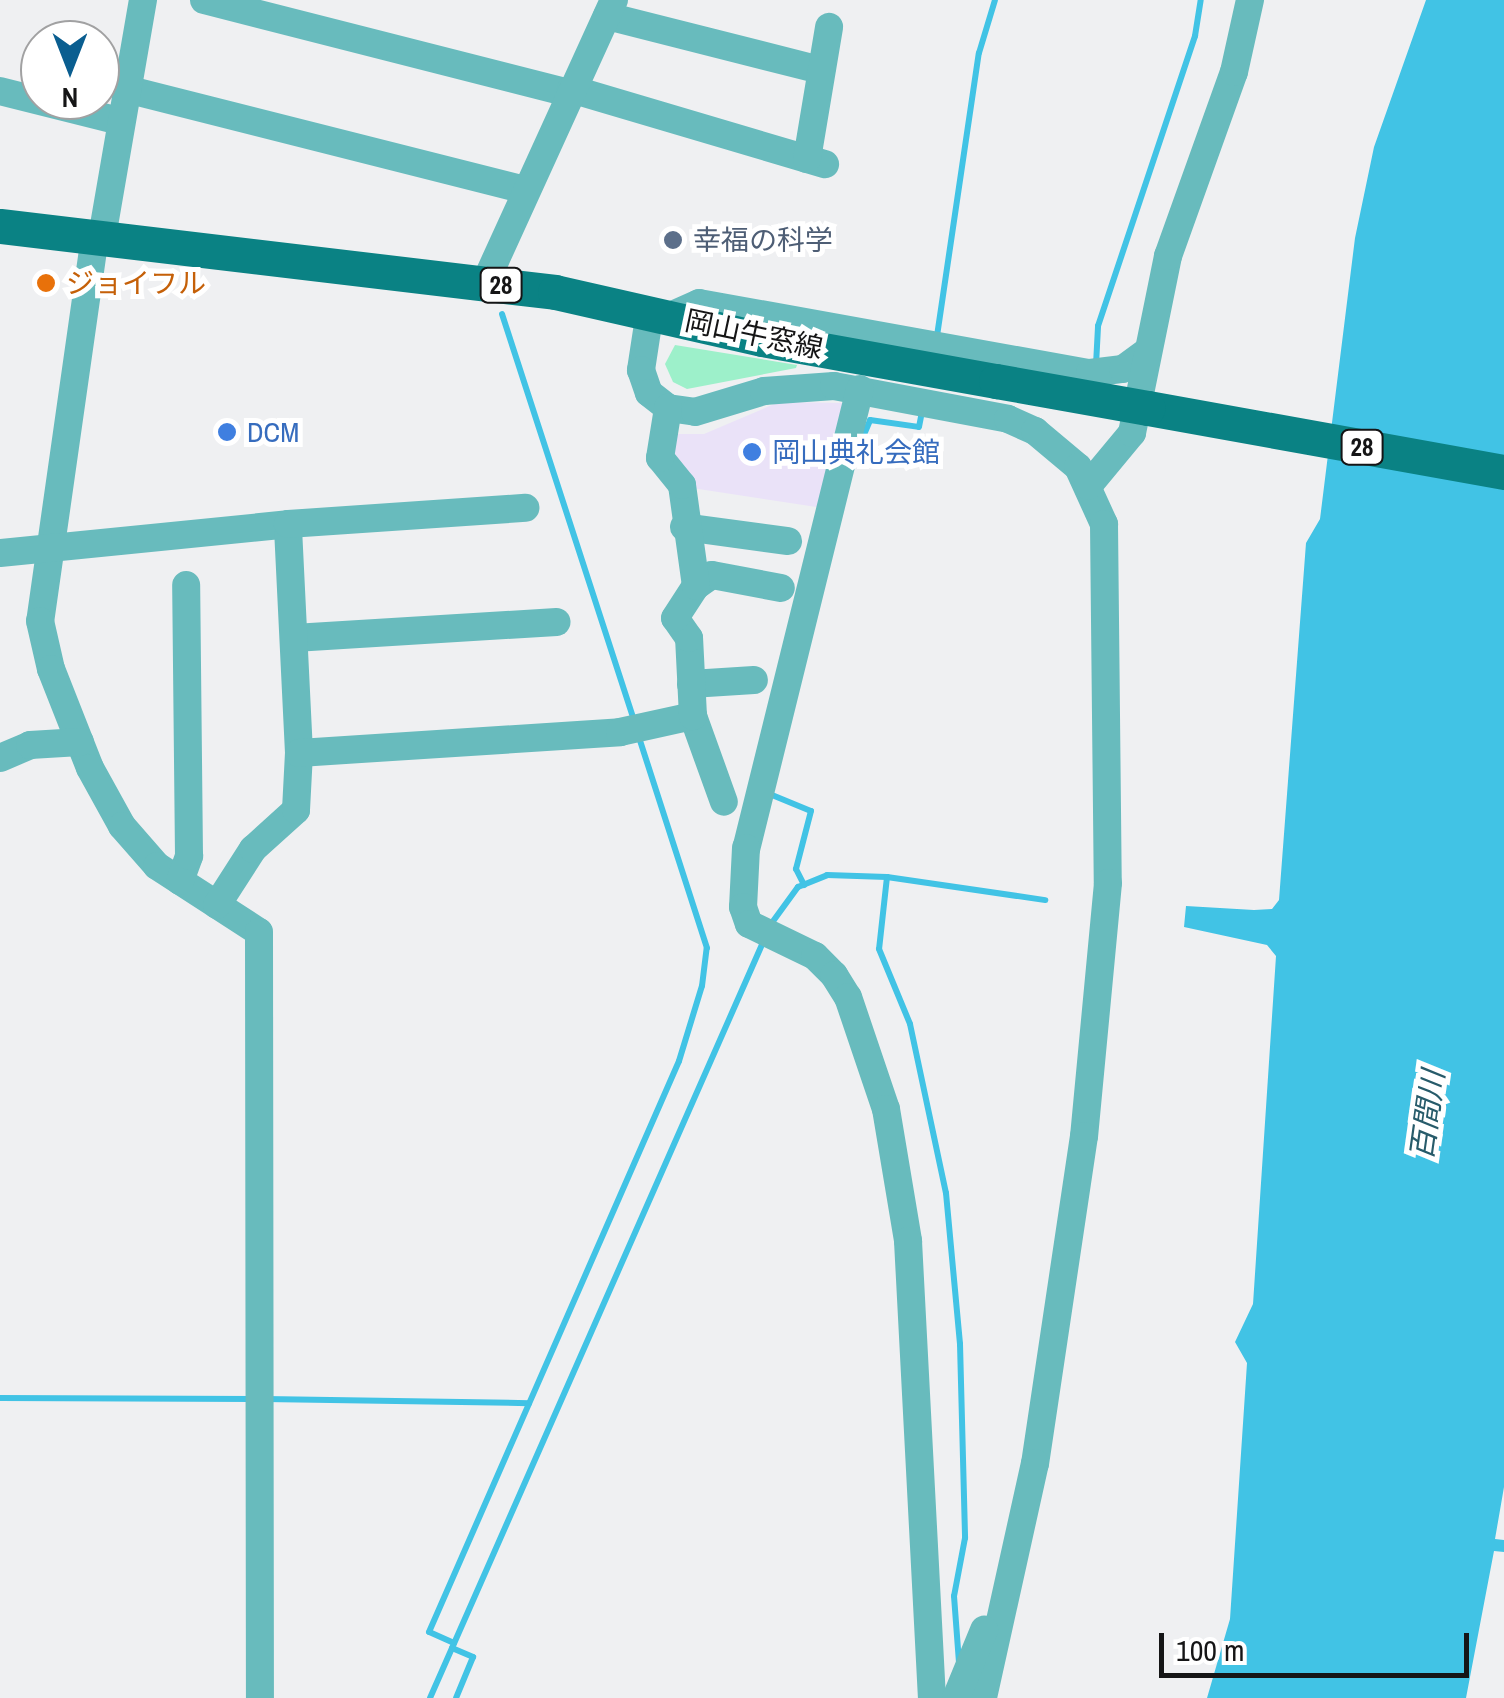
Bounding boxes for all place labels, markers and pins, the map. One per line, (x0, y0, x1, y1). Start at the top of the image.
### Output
place label: 幸福の科学 (693, 223, 833, 257)
marker: 幸福の科学 (662, 229, 684, 251)
place label: ジョイフル (66, 266, 206, 300)
marker: ジョイフル (35, 272, 57, 294)
place label: DCM (247, 415, 299, 449)
marker: DCM (216, 421, 238, 443)
place label: 岡山典礼会館 (772, 435, 940, 469)
marker: 岡山典礼会館 (741, 441, 763, 463)

